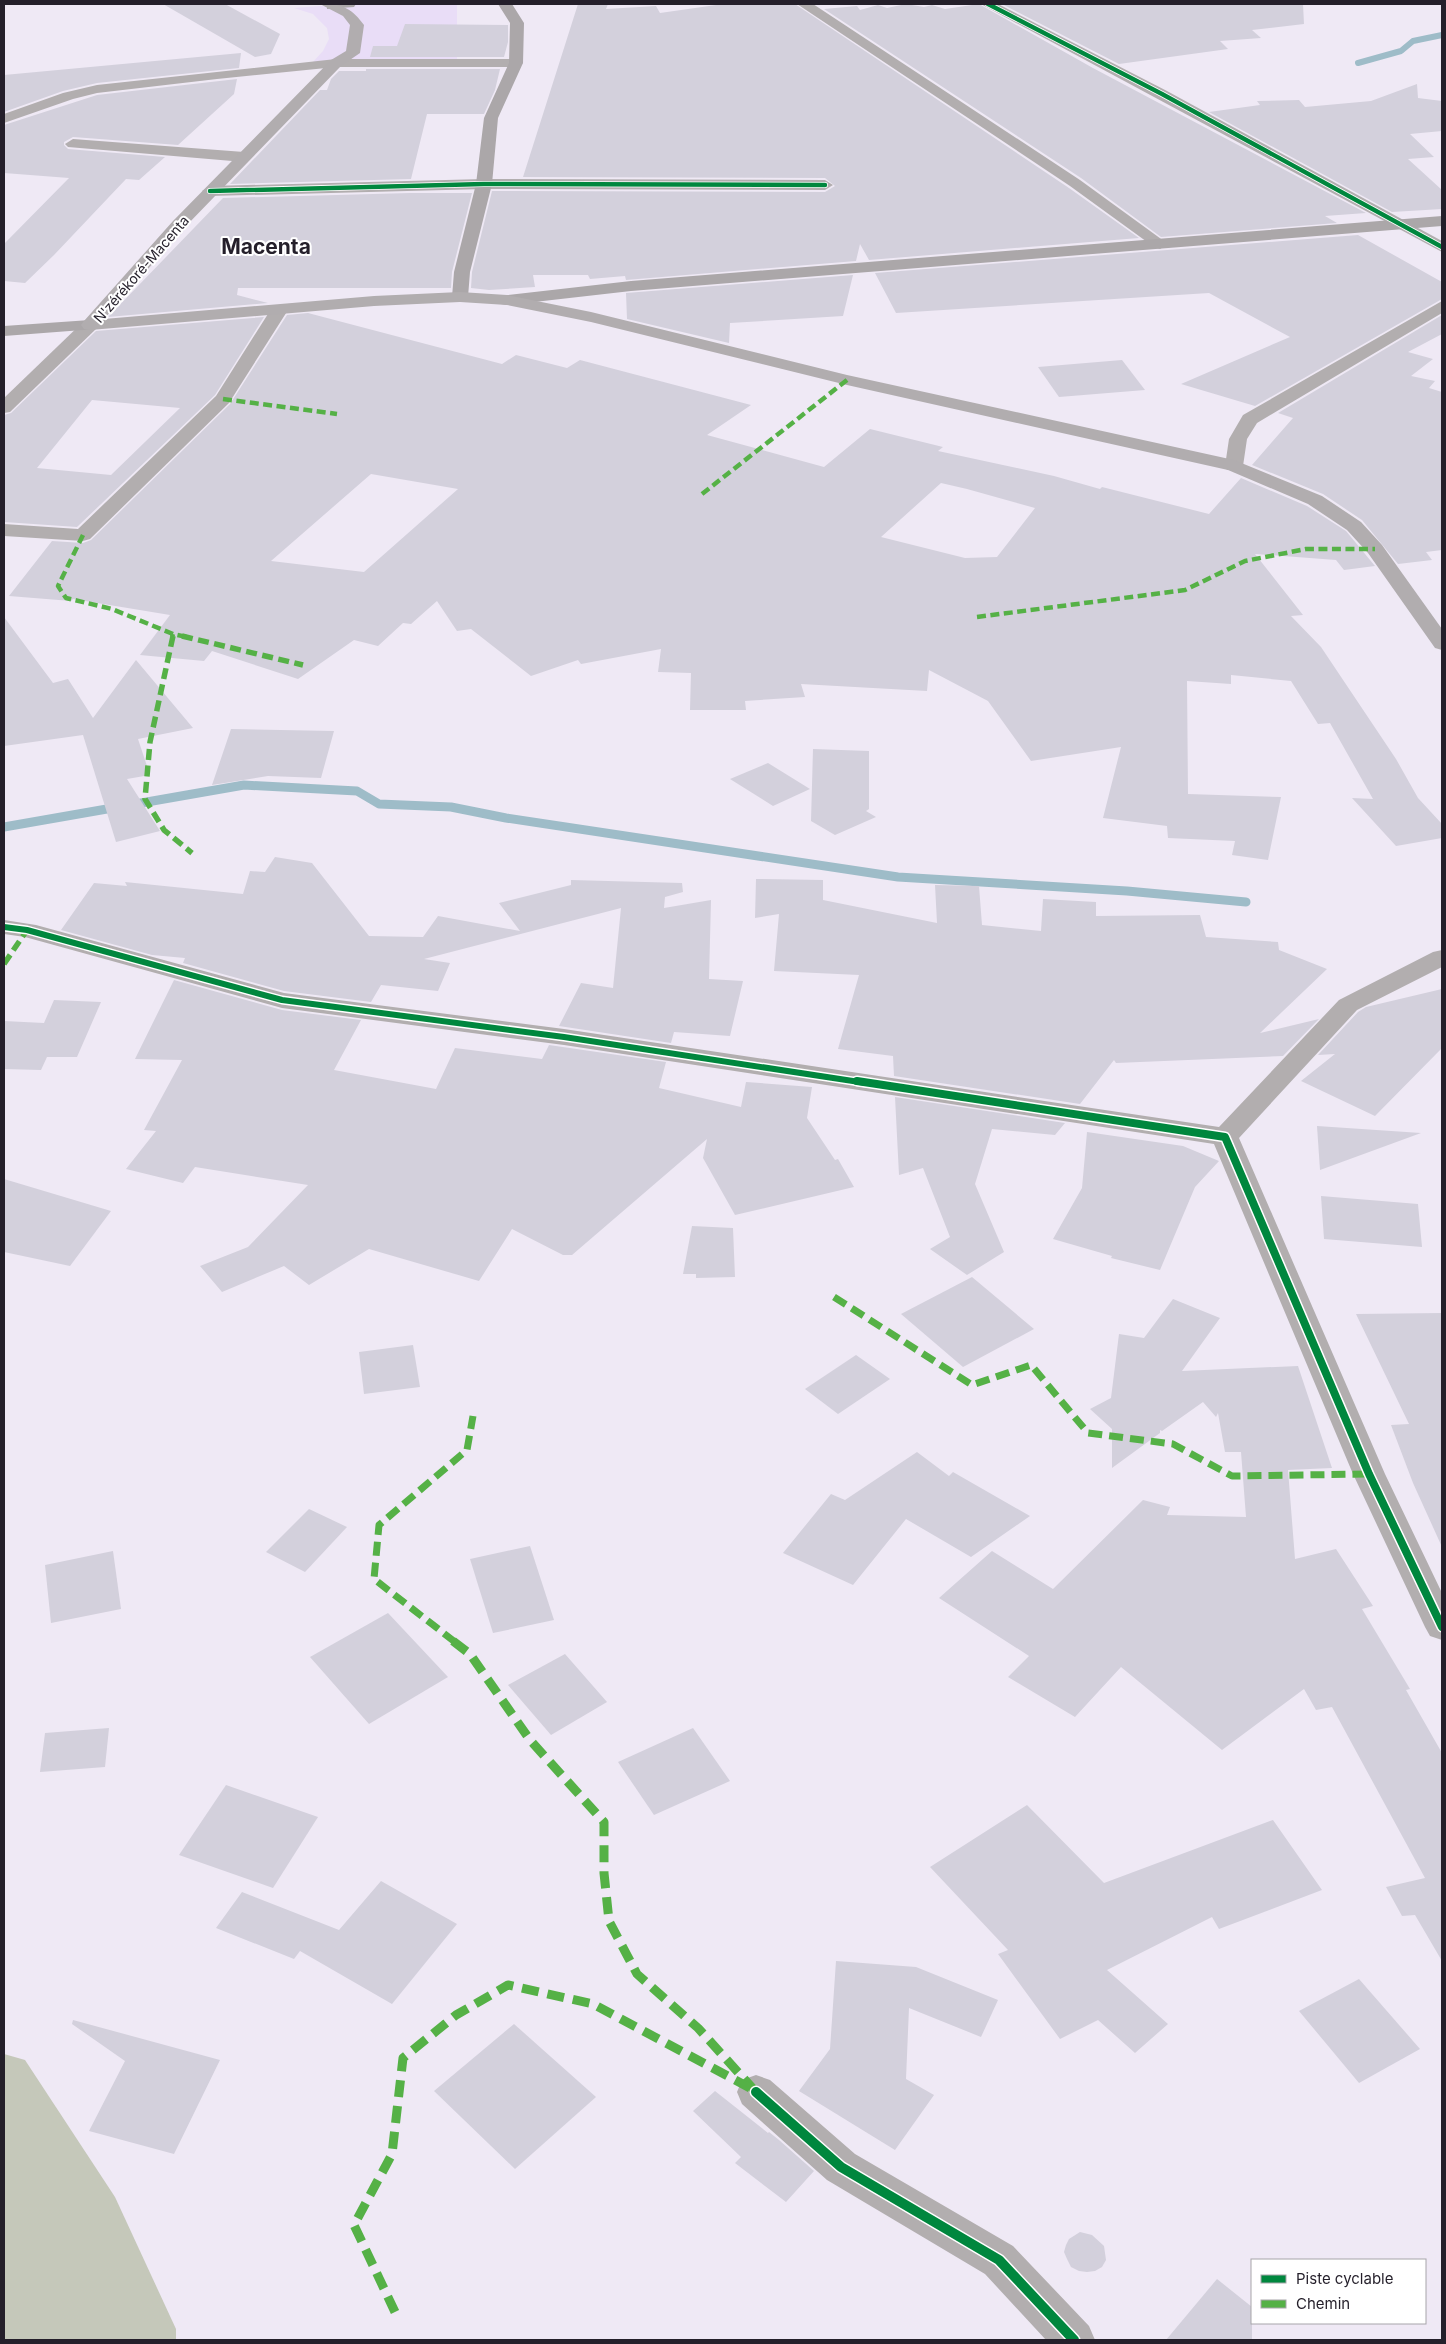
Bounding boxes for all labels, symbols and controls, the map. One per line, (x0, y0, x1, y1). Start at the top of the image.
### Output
street label: N'zérékoré-Macenta (90, 212, 192, 326)
district label: Macenta (221, 234, 311, 259)
legend (1251, 2259, 1426, 2324)
text: Piste cyclable (1296, 2269, 1393, 2288)
text: Chemin (1296, 2294, 1350, 2313)

